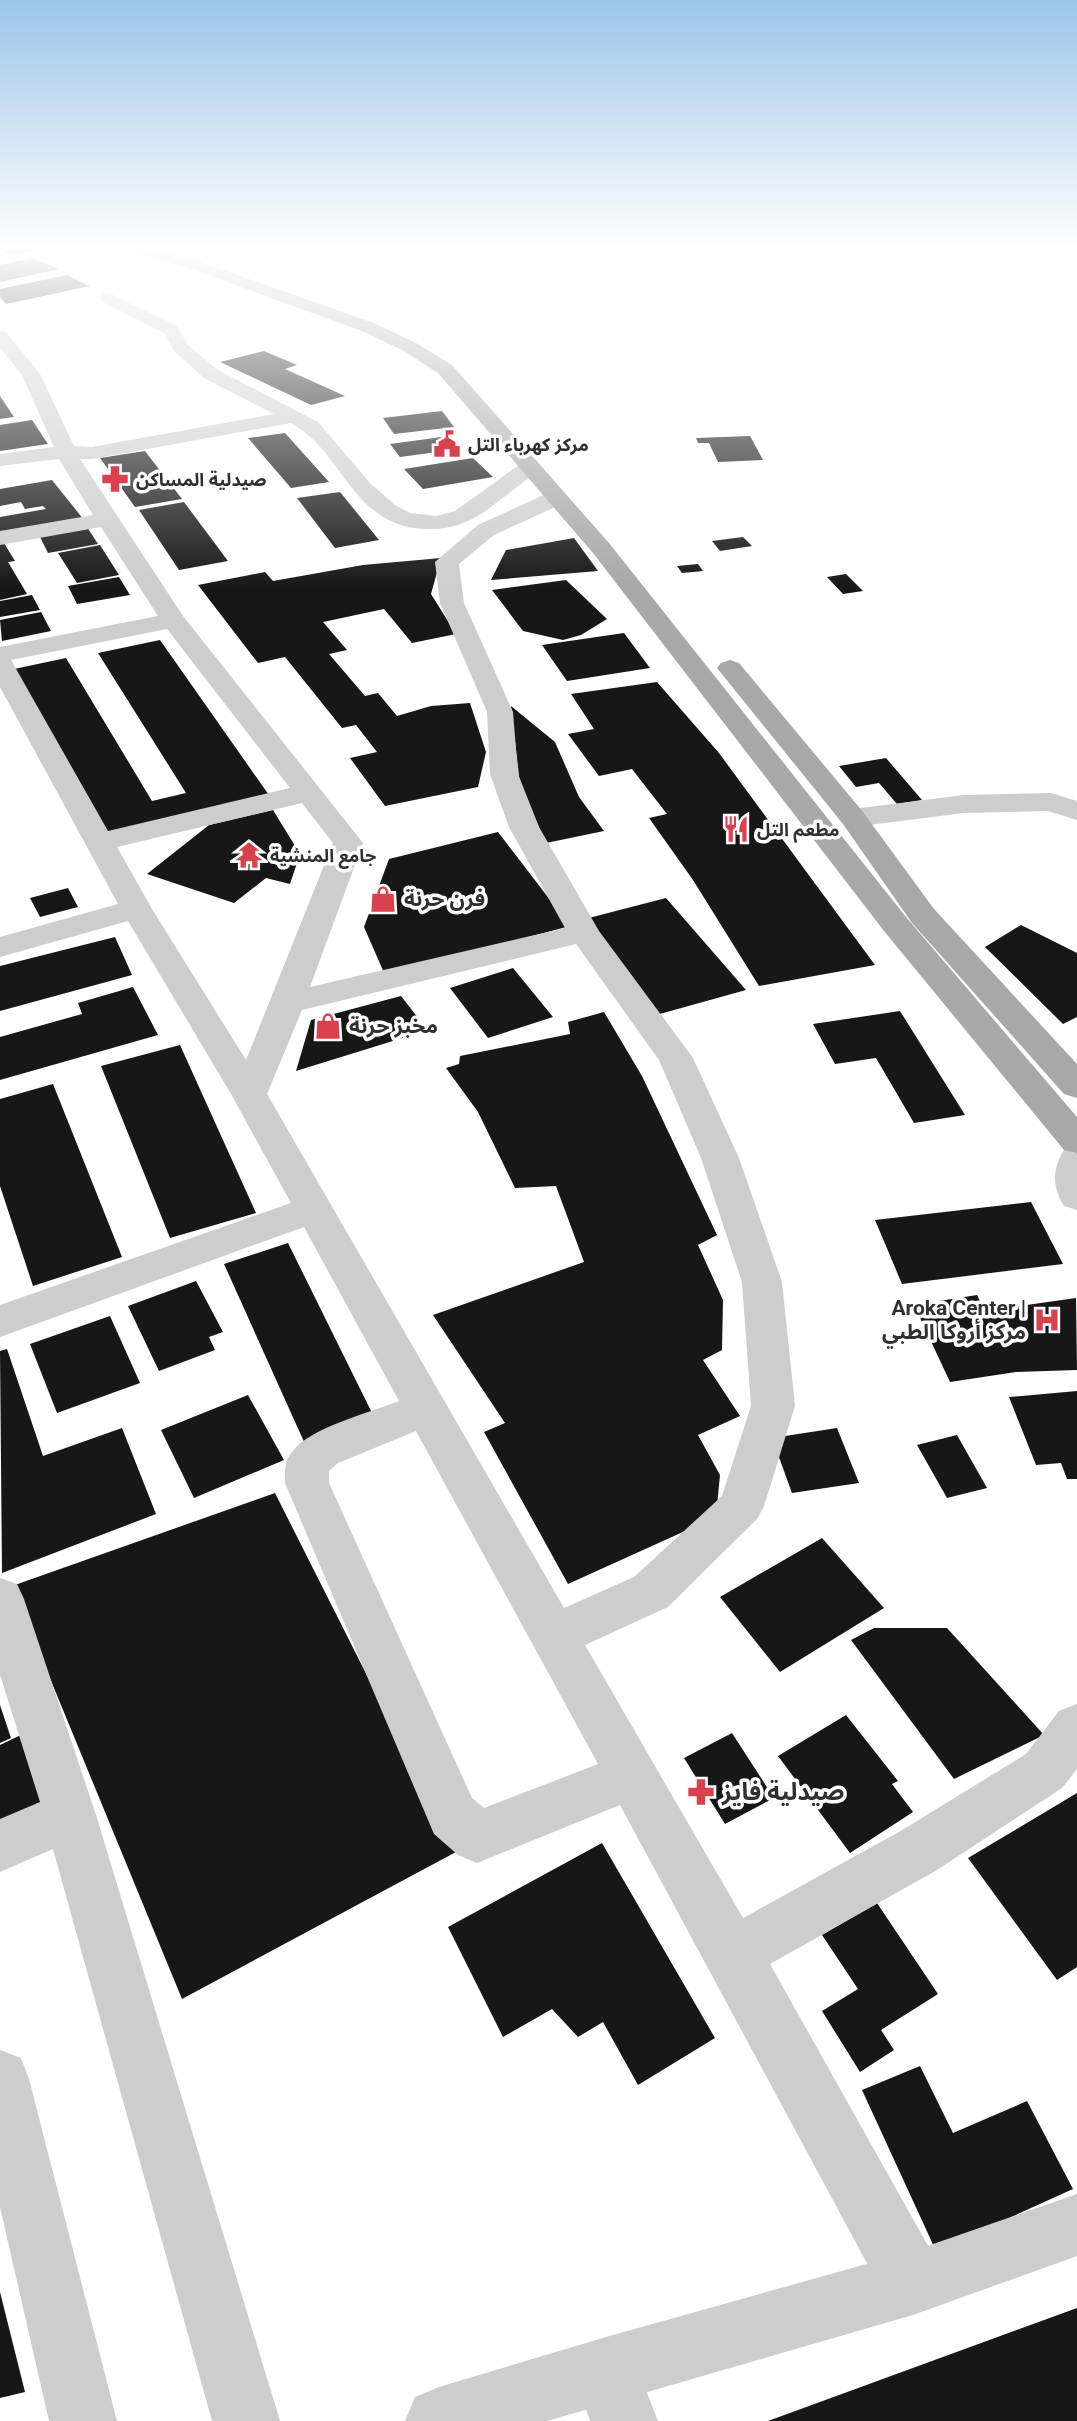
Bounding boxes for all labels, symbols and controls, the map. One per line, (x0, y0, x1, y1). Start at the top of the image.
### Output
public building icon: مركز كهرباء التل (432, 429, 462, 459)
place label: مركز كهرباء التل (468, 434, 589, 456)
pharmacy icon: صيدلية المساكن (100, 464, 130, 494)
place label: صيدلية المساكن (136, 469, 267, 490)
restaurant icon: مطعم التل (721, 814, 751, 844)
place label: مطعم التل (757, 819, 839, 843)
temple icon: جامع المنشية (234, 840, 264, 870)
place label: جامع المنشية (270, 845, 376, 869)
shop icon: فرن حرنة (368, 884, 398, 914)
place label: فرن حرنة (404, 887, 485, 911)
shop icon: مخبز حرنة (313, 1011, 343, 1041)
place label: مخبز حرنة (349, 1014, 438, 1038)
place label: Aroka Center | مركز أروكا الطبي (882, 1296, 1026, 1349)
hospital icon: Aroka Center | مركز أروكا الطبي (1032, 1305, 1062, 1335)
pharmacy icon: صيدلية فايز (686, 1777, 716, 1807)
place label: صيدلية فايز (721, 1778, 844, 1806)

